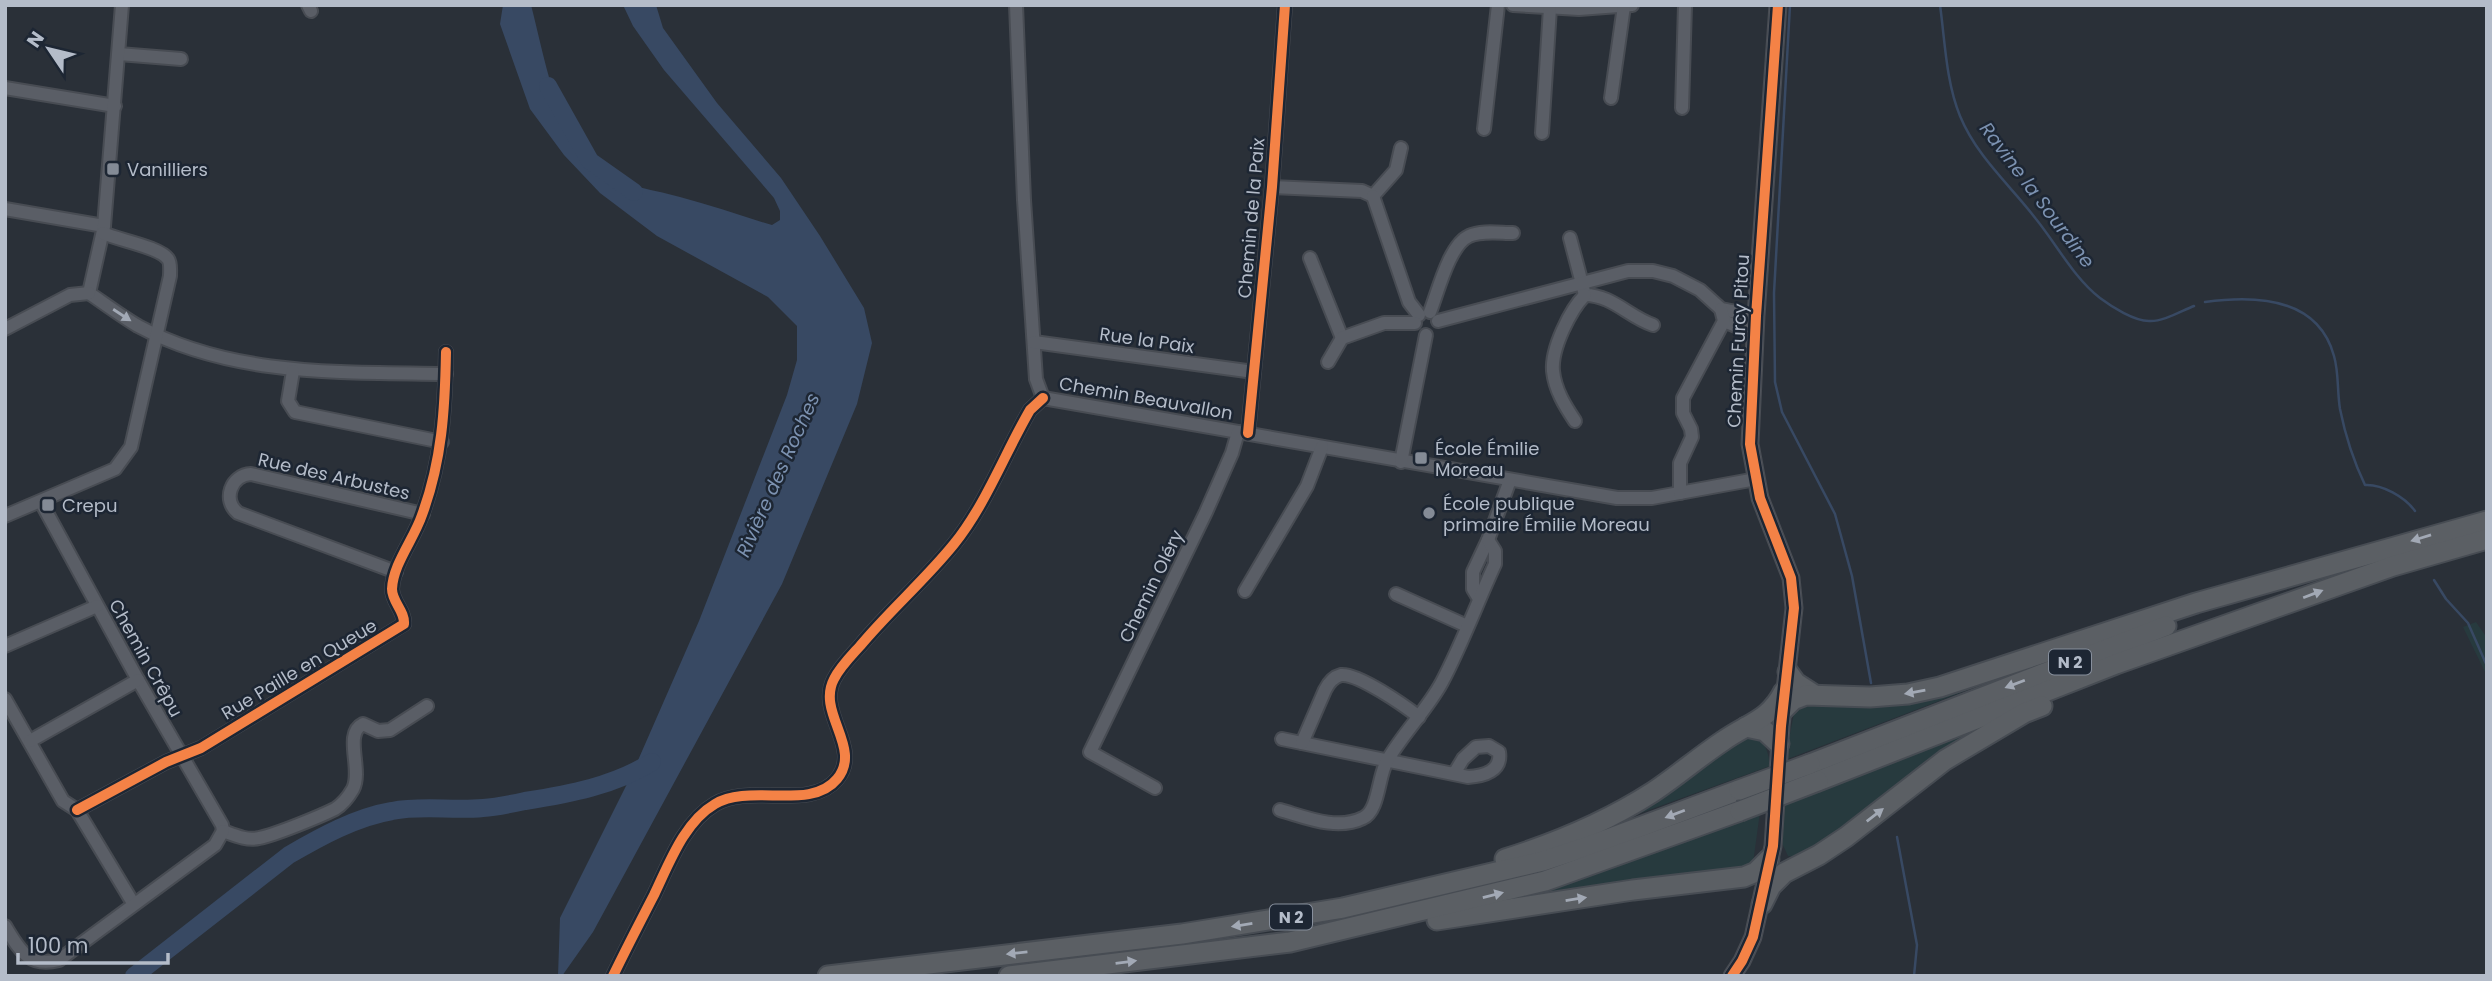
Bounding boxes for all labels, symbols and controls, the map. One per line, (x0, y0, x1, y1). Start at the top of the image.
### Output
north arrow (14, 14, 84, 84)
text: N (20, 26, 51, 53)
water label: Ravine la Sourdine (1973, 116, 2101, 274)
street label: Chemin de la Paix (1232, 136, 1271, 299)
place label: Vanilliers (127, 157, 208, 182)
marker: Vanilliers (105, 161, 121, 177)
street label: Chemin Furcy Pitou (1721, 254, 1755, 428)
one-way arrow (112, 308, 131, 321)
street label: Rue la Paix (1098, 321, 1196, 359)
street label: Chemin Beauvallon (1057, 370, 1235, 426)
water label: Rivière des Roches (730, 389, 826, 561)
place label: École Émilie Moreau (1435, 436, 1539, 482)
street label: Rue des Arbustes (256, 446, 412, 506)
marker: École Émilie Moreau (1413, 450, 1429, 466)
place label: École publique primaire Émilie Moreau (1443, 491, 1650, 537)
place label: Crepu (62, 493, 117, 518)
marker: Crepu (40, 497, 56, 513)
marker: École publique primaire Émilie Moreau (1421, 505, 1437, 521)
street label: Chemin Oléry (1113, 525, 1189, 647)
one-way arrow (2410, 534, 2431, 544)
one-way arrow (2302, 588, 2323, 599)
street label: Chemin Crêpu (103, 595, 189, 721)
street label: Rue Paille en Queue (217, 613, 381, 725)
road number: N 2 (2049, 650, 2091, 674)
one-way arrow (2005, 678, 2026, 689)
one-way arrow (1904, 687, 1926, 698)
one-way arrow (1865, 807, 1883, 822)
one-way arrow (1665, 809, 1686, 820)
one-way arrow (1483, 889, 1505, 900)
one-way arrow (1565, 893, 1587, 904)
road number: N 2 (1270, 904, 1312, 930)
one-way arrow (1231, 920, 1253, 931)
scale bar (18, 922, 168, 966)
text: 100 m (28, 931, 88, 960)
one-way arrow (1005, 947, 1027, 958)
one-way arrow (1115, 956, 1137, 967)

